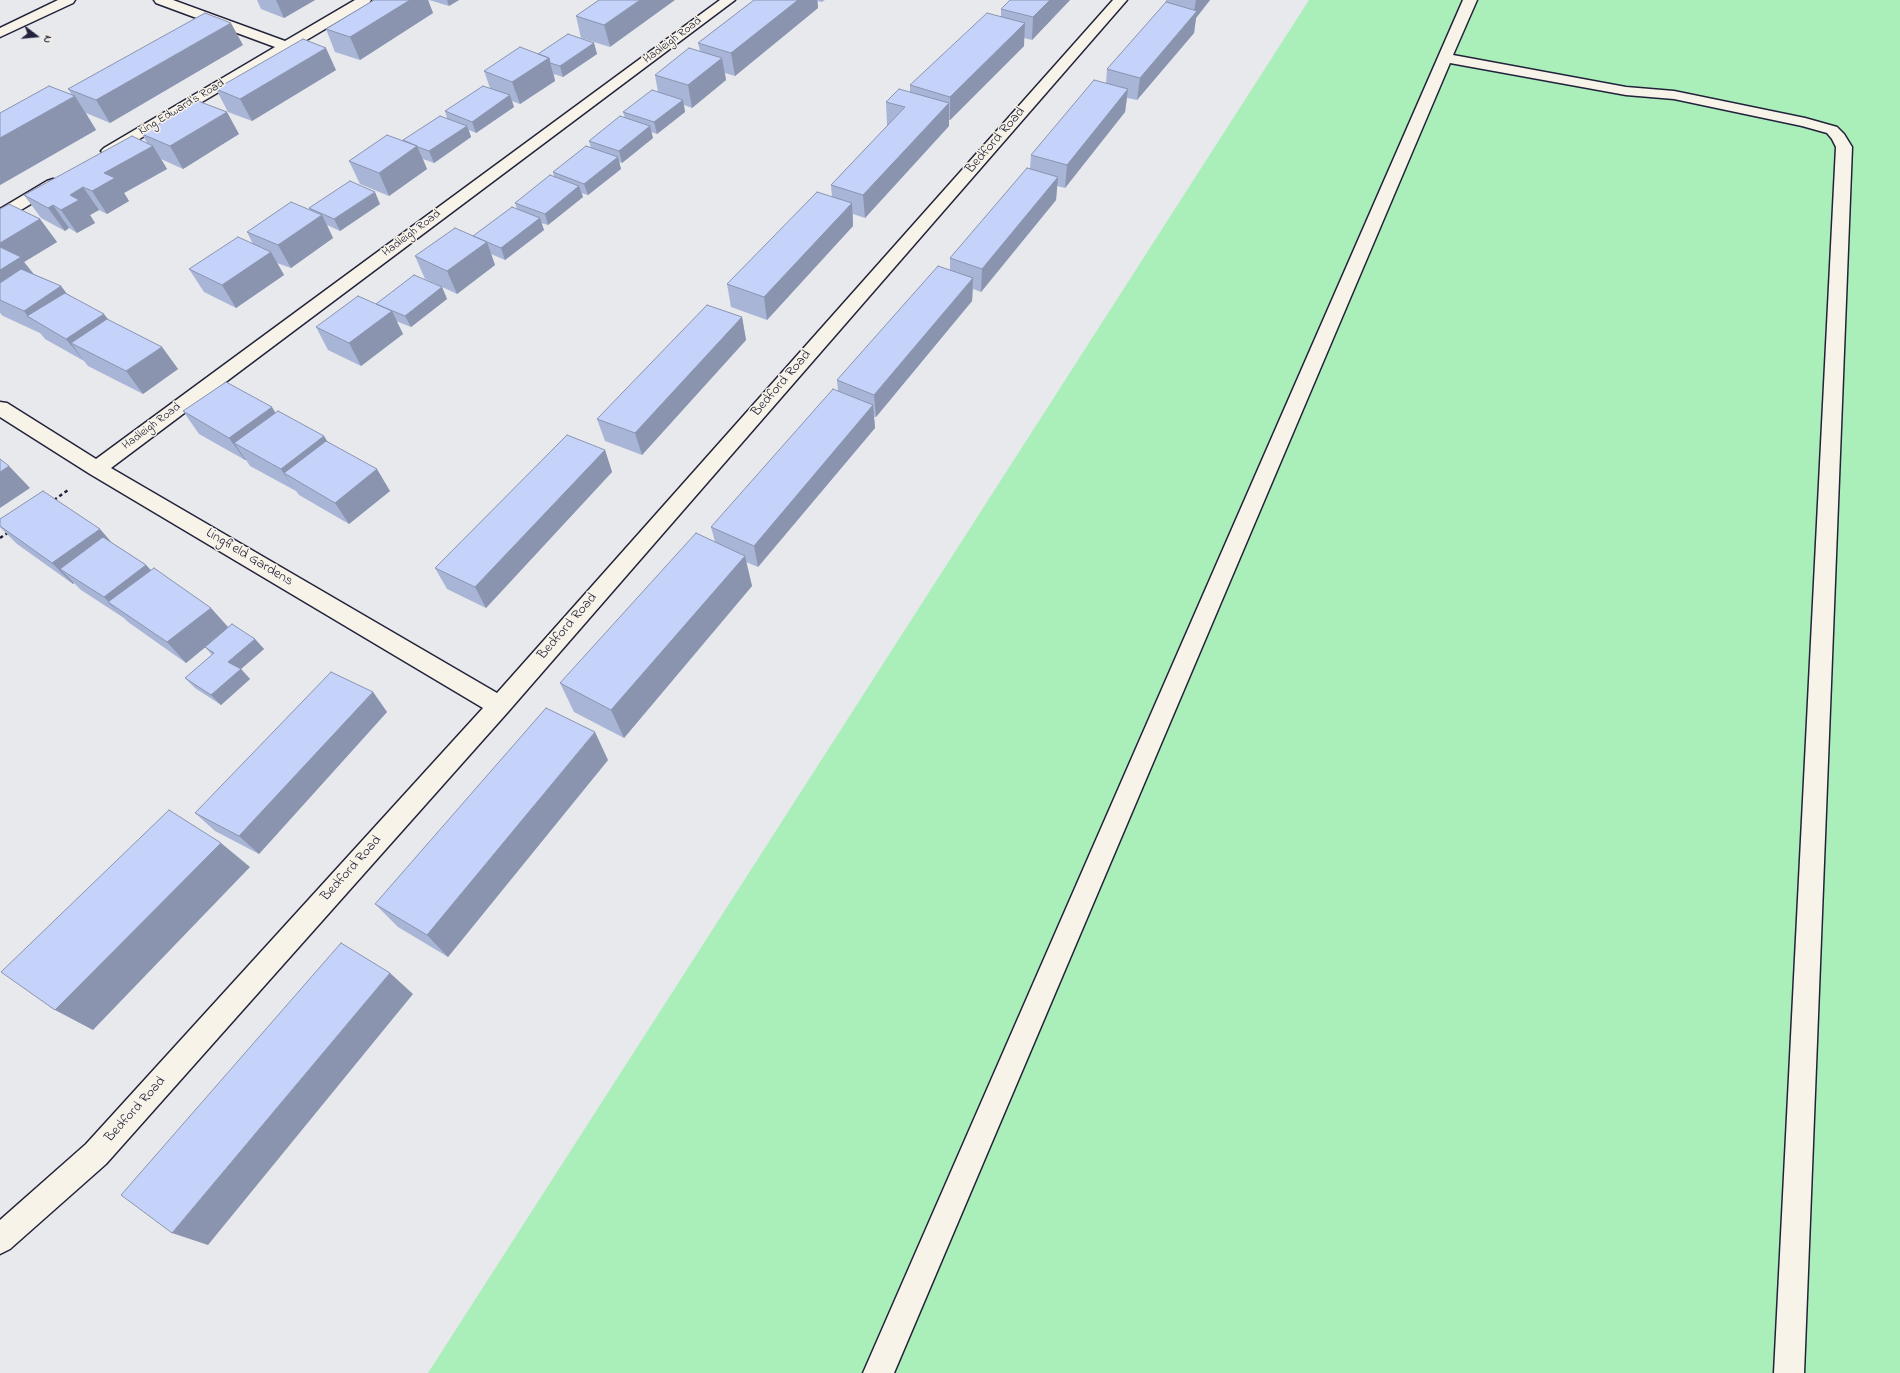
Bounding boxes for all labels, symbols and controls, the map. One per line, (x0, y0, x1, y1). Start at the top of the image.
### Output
street label: Hadleigh Road (641, 14, 705, 68)
north arrow (16, 16, 56, 56)
text: N (39, 34, 56, 45)
street label: King Edward's Road (136, 77, 228, 139)
street label: Bedford Road (963, 104, 1029, 178)
street label: Hadleigh Road (380, 207, 444, 261)
street label: Bedford Road (749, 347, 815, 421)
street label: Hadleigh Road (120, 400, 184, 454)
street label: Lingfield Gardens (202, 525, 296, 591)
street label: Bedford Road (535, 590, 601, 664)
street label: Bedford Road (318, 833, 386, 905)
street label: Bedford Road (102, 1074, 170, 1146)

